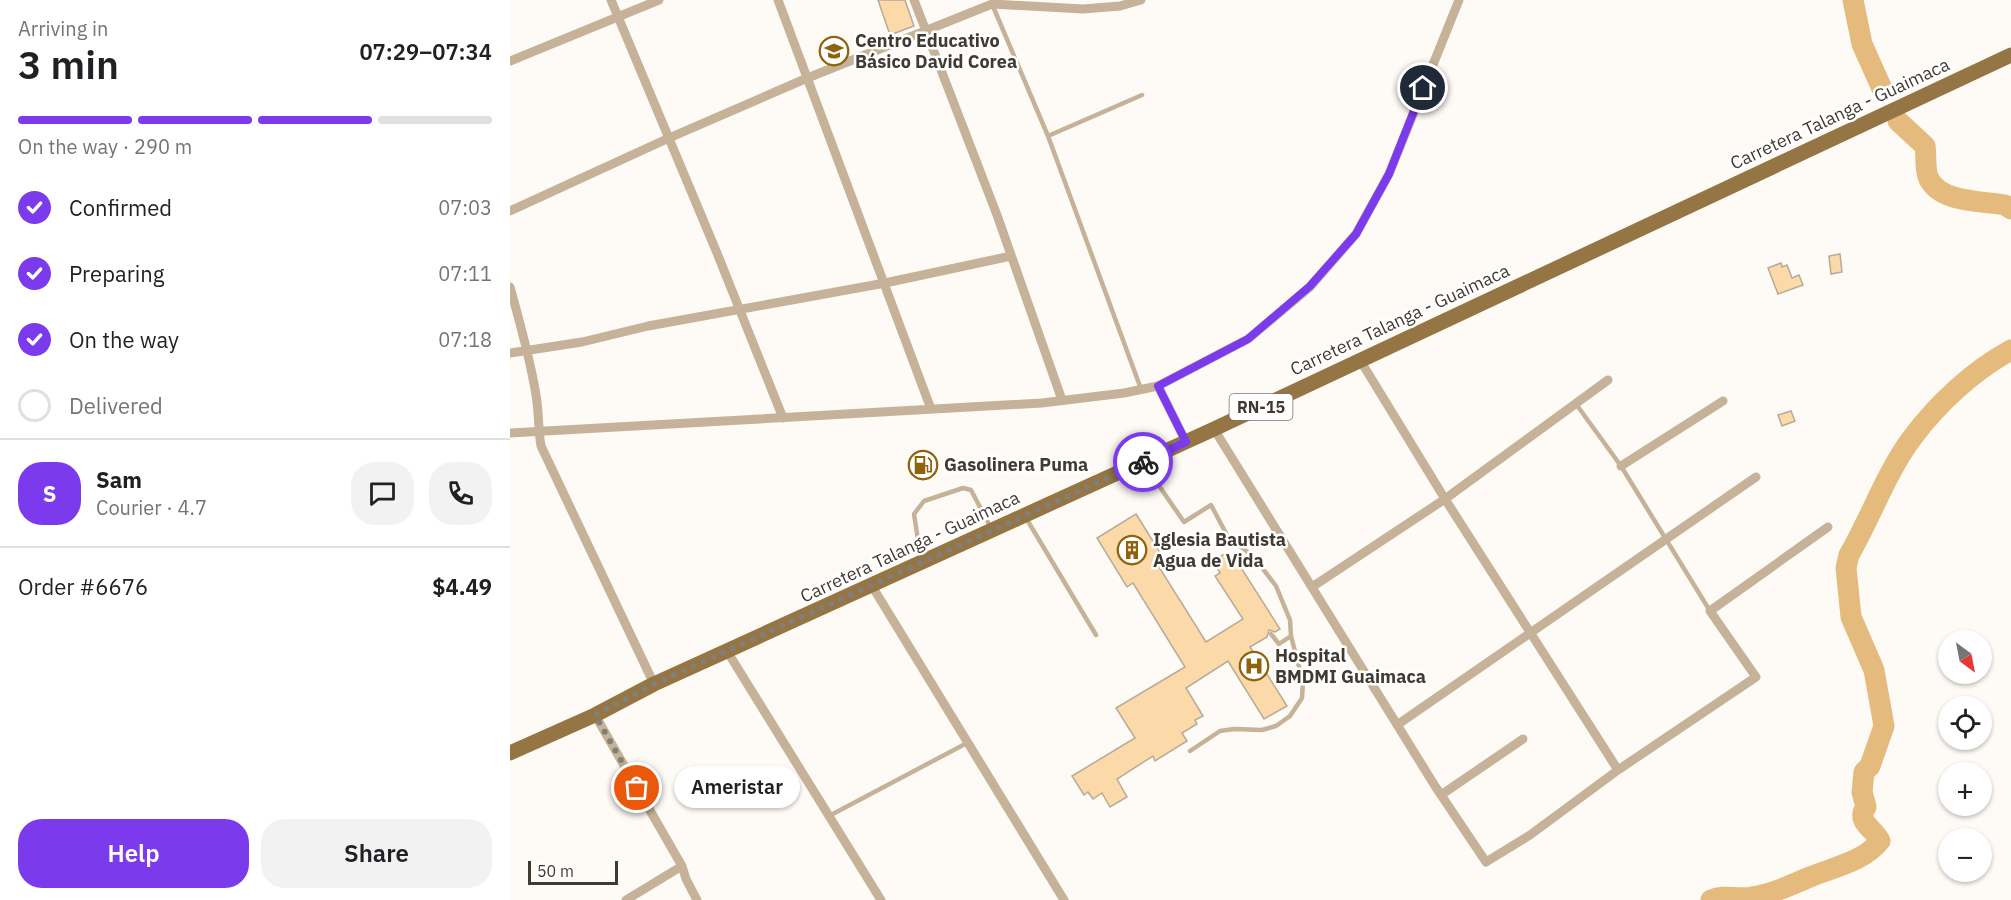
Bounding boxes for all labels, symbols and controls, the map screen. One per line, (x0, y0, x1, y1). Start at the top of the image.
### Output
text: Arriving in (18, 15, 108, 42)
place label: Centro Educativo Básico David Corea (855, 29, 1017, 73)
school or university icon: Centro Educativo Básico David Corea (818, 35, 850, 67)
text: 07:29–07:34 (359, 37, 492, 66)
text: 3 min (18, 39, 119, 90)
street label: Carretera Talanga - Guaimaca (1726, 52, 1953, 175)
pin (1397, 62, 1448, 113)
icon: home (1406, 71, 1439, 104)
text: On the way · 290 m (18, 133, 192, 160)
icon: check (18, 191, 51, 224)
text: Confirmed (69, 193, 172, 222)
text: 07:03 (438, 194, 492, 221)
icon: check (18, 257, 51, 290)
street label: Carretera Talanga - Guaimaca (1286, 258, 1513, 381)
text: Preparing (69, 259, 164, 288)
text: 07:11 (438, 260, 492, 287)
icon: check (18, 323, 51, 356)
text: On the way (69, 325, 179, 354)
text: 07:18 (438, 326, 492, 353)
text: Delivered (69, 391, 163, 420)
road number: RN-15 (1230, 394, 1293, 420)
courier (1113, 432, 1173, 492)
icon: bike (1127, 446, 1160, 479)
fuel station icon: Gasolinera Puma (907, 449, 939, 481)
place label: Gasolinera Puma (944, 453, 1088, 476)
button: chat (351, 462, 414, 525)
button: phone (429, 462, 492, 525)
text: Sam (96, 465, 142, 494)
text: S (43, 479, 56, 508)
street label: Carretera Talanga - Guaimaca (796, 485, 1023, 608)
text: Courier · 4.7 (96, 494, 207, 521)
place label: Iglesia Bautista Agua de Vida (1153, 528, 1286, 572)
building icon: Iglesia Bautista Agua de Vida (1116, 534, 1148, 566)
text: Order #6676 (18, 572, 148, 601)
text: $4.49 (432, 572, 492, 601)
north arrow (1938, 630, 1992, 684)
map controls (1938, 630, 1992, 882)
place label: Hospital BMDMI Guaimaca (1275, 644, 1426, 688)
hospital icon: Hospital BMDMI Guaimaca (1238, 650, 1270, 682)
button: locate (1938, 696, 1992, 750)
pin (611, 762, 662, 813)
button: + (1938, 762, 1992, 816)
callout: Ameristar (673, 767, 799, 809)
icon: bag (620, 771, 653, 804)
text: Ameristar (691, 773, 783, 800)
button: Help (18, 819, 249, 888)
button: Share (261, 819, 492, 888)
button: − (1938, 828, 1992, 882)
scale bar (528, 858, 618, 886)
text: 50 m (537, 861, 574, 881)

